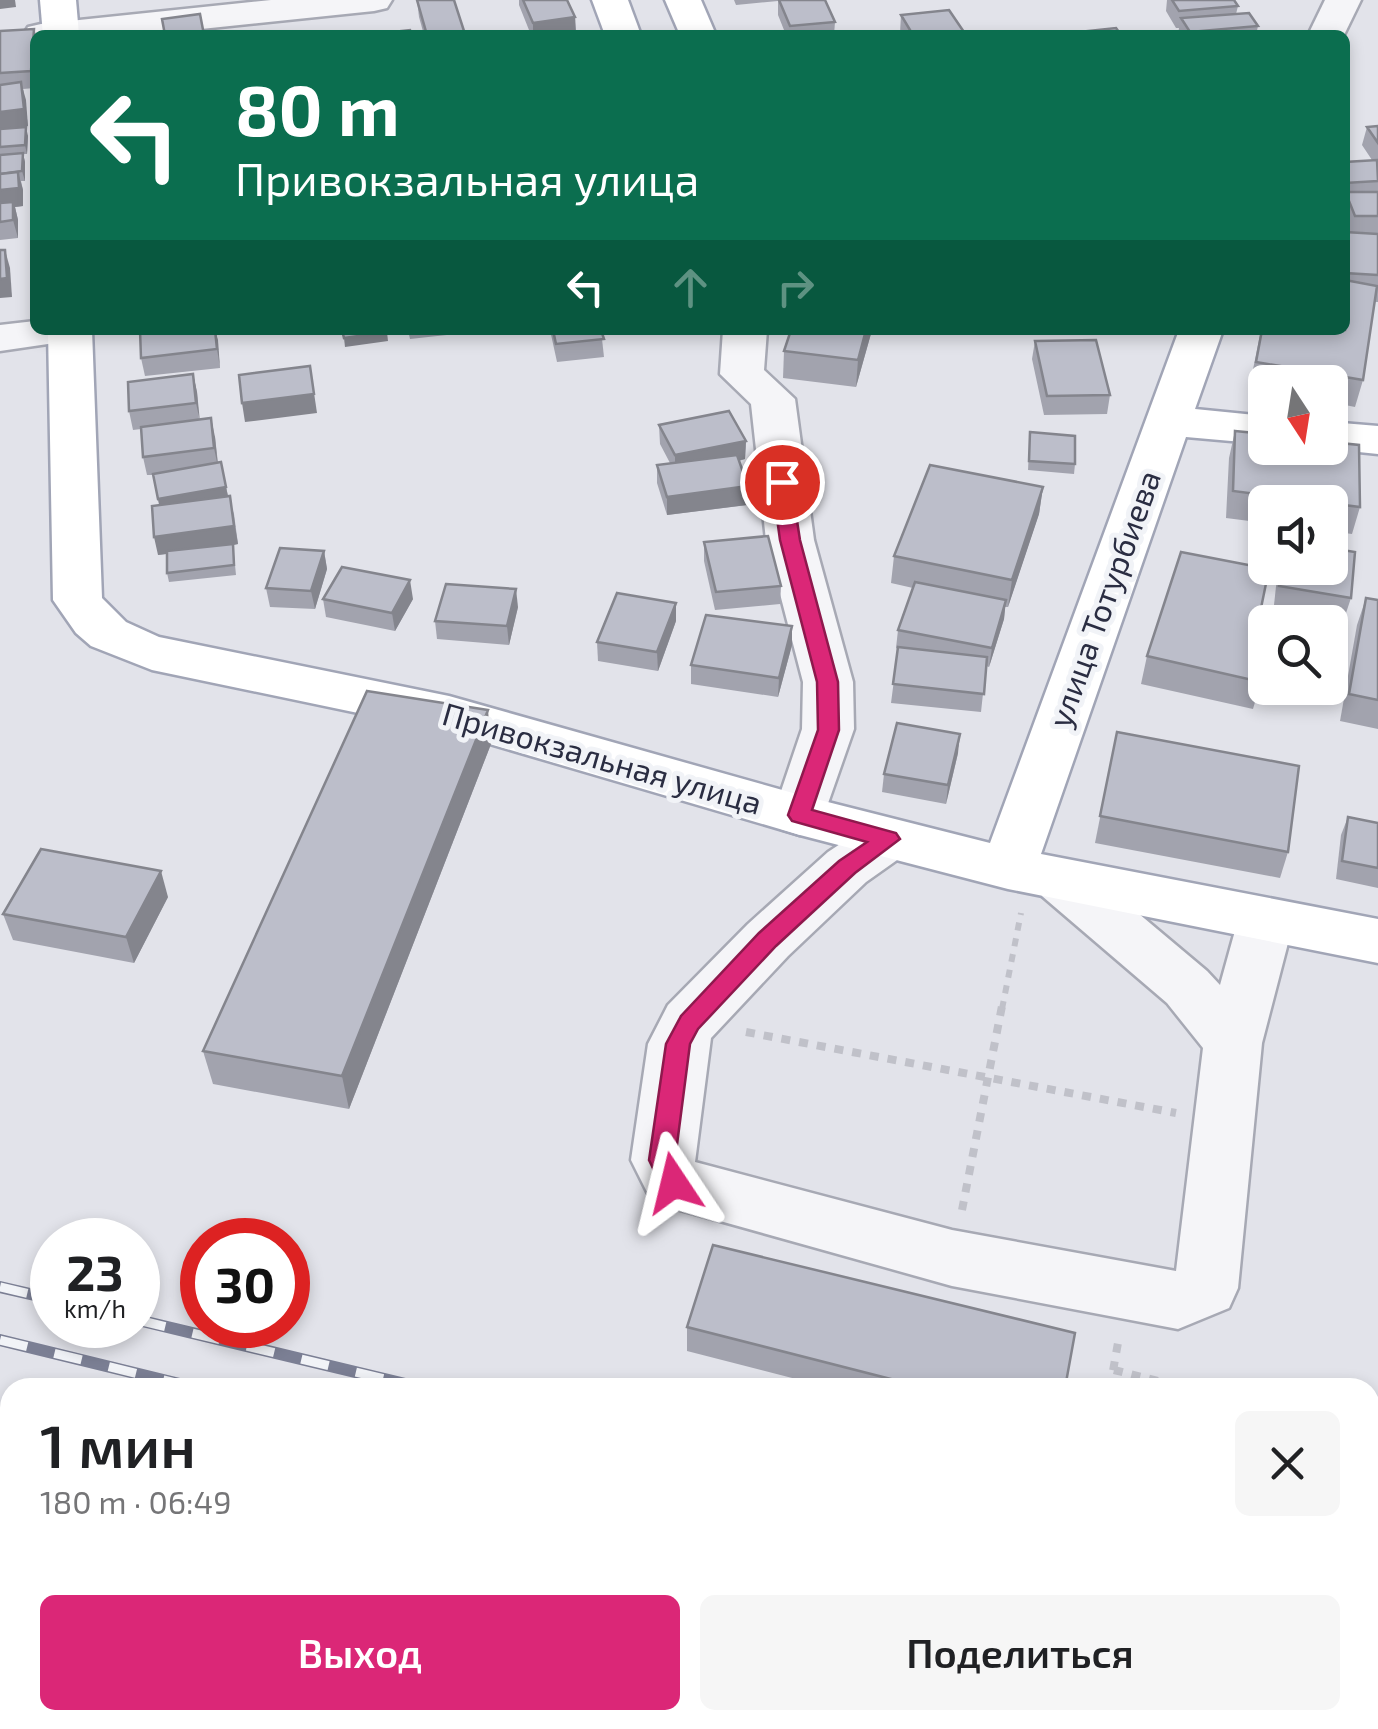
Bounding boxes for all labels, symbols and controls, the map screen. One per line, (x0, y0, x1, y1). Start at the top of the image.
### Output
text: 80 m (235, 66, 400, 150)
icon: left (70, 70, 200, 200)
text: Привокзальная улица (235, 151, 699, 205)
icon: left (558, 260, 613, 315)
icon: ahead (663, 260, 718, 315)
icon: right (768, 260, 823, 315)
north arrow (1248, 365, 1348, 465)
map controls (1248, 365, 1348, 705)
pin (740, 440, 825, 525)
icon: arrive (755, 455, 810, 510)
street label: улица Тотурбиева (1039, 465, 1168, 732)
button: sound (1248, 485, 1348, 585)
button: search (1248, 605, 1348, 705)
street label: Привокзальная улица (438, 693, 766, 822)
position arrow (622, 1131, 726, 1235)
speed limit sign: 30 (180, 1218, 310, 1348)
text: 23 (66, 1241, 124, 1301)
text: km/h (64, 1293, 126, 1323)
text: 1 мин (40, 1408, 196, 1480)
button: close (1235, 1411, 1340, 1516)
text: 180 m · 06:49 (40, 1482, 232, 1520)
button: Выход (40, 1595, 680, 1710)
button: Поделиться (700, 1595, 1340, 1710)

